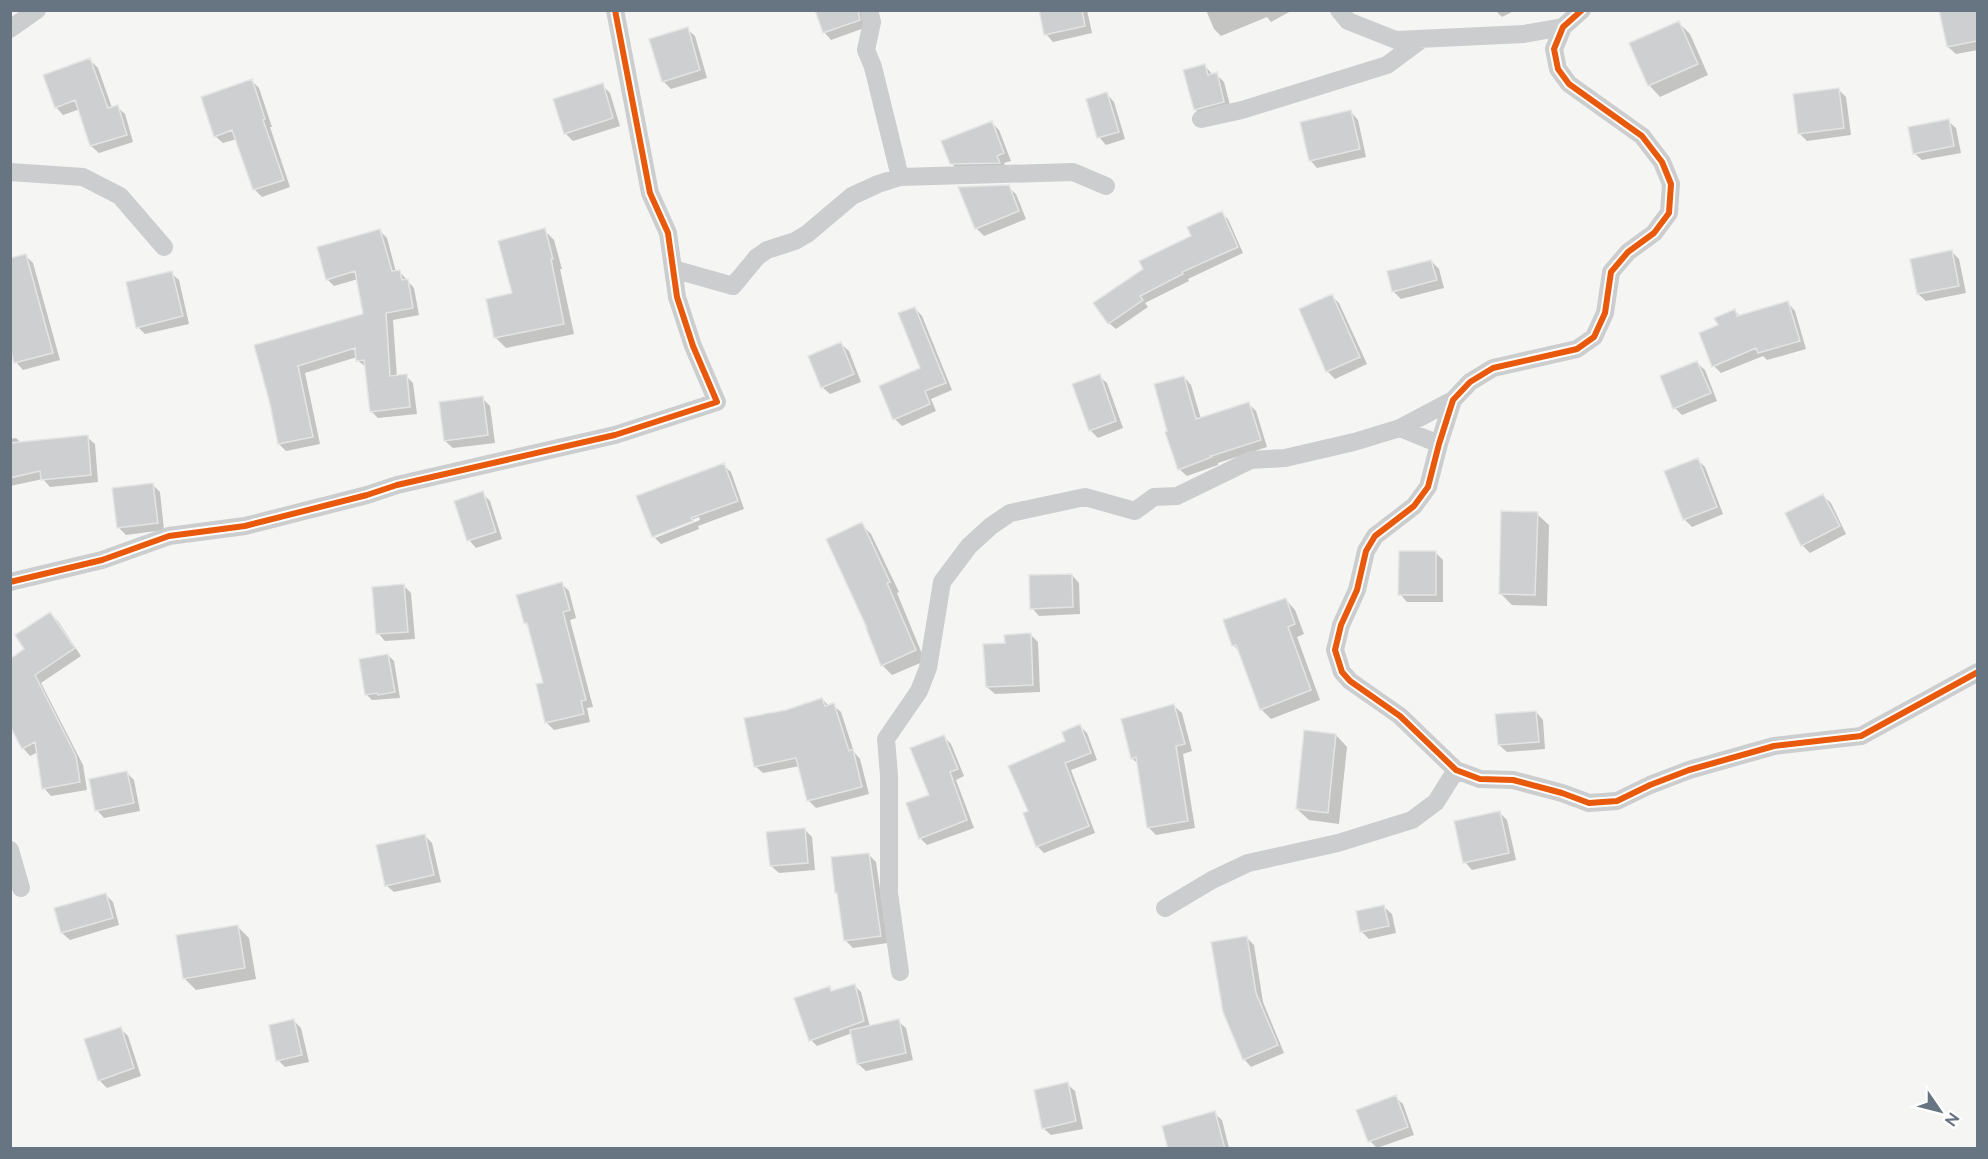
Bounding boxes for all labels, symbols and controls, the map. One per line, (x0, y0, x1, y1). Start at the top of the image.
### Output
north arrow (1910, 1081, 1970, 1141)
text: N (1941, 1109, 1963, 1130)

